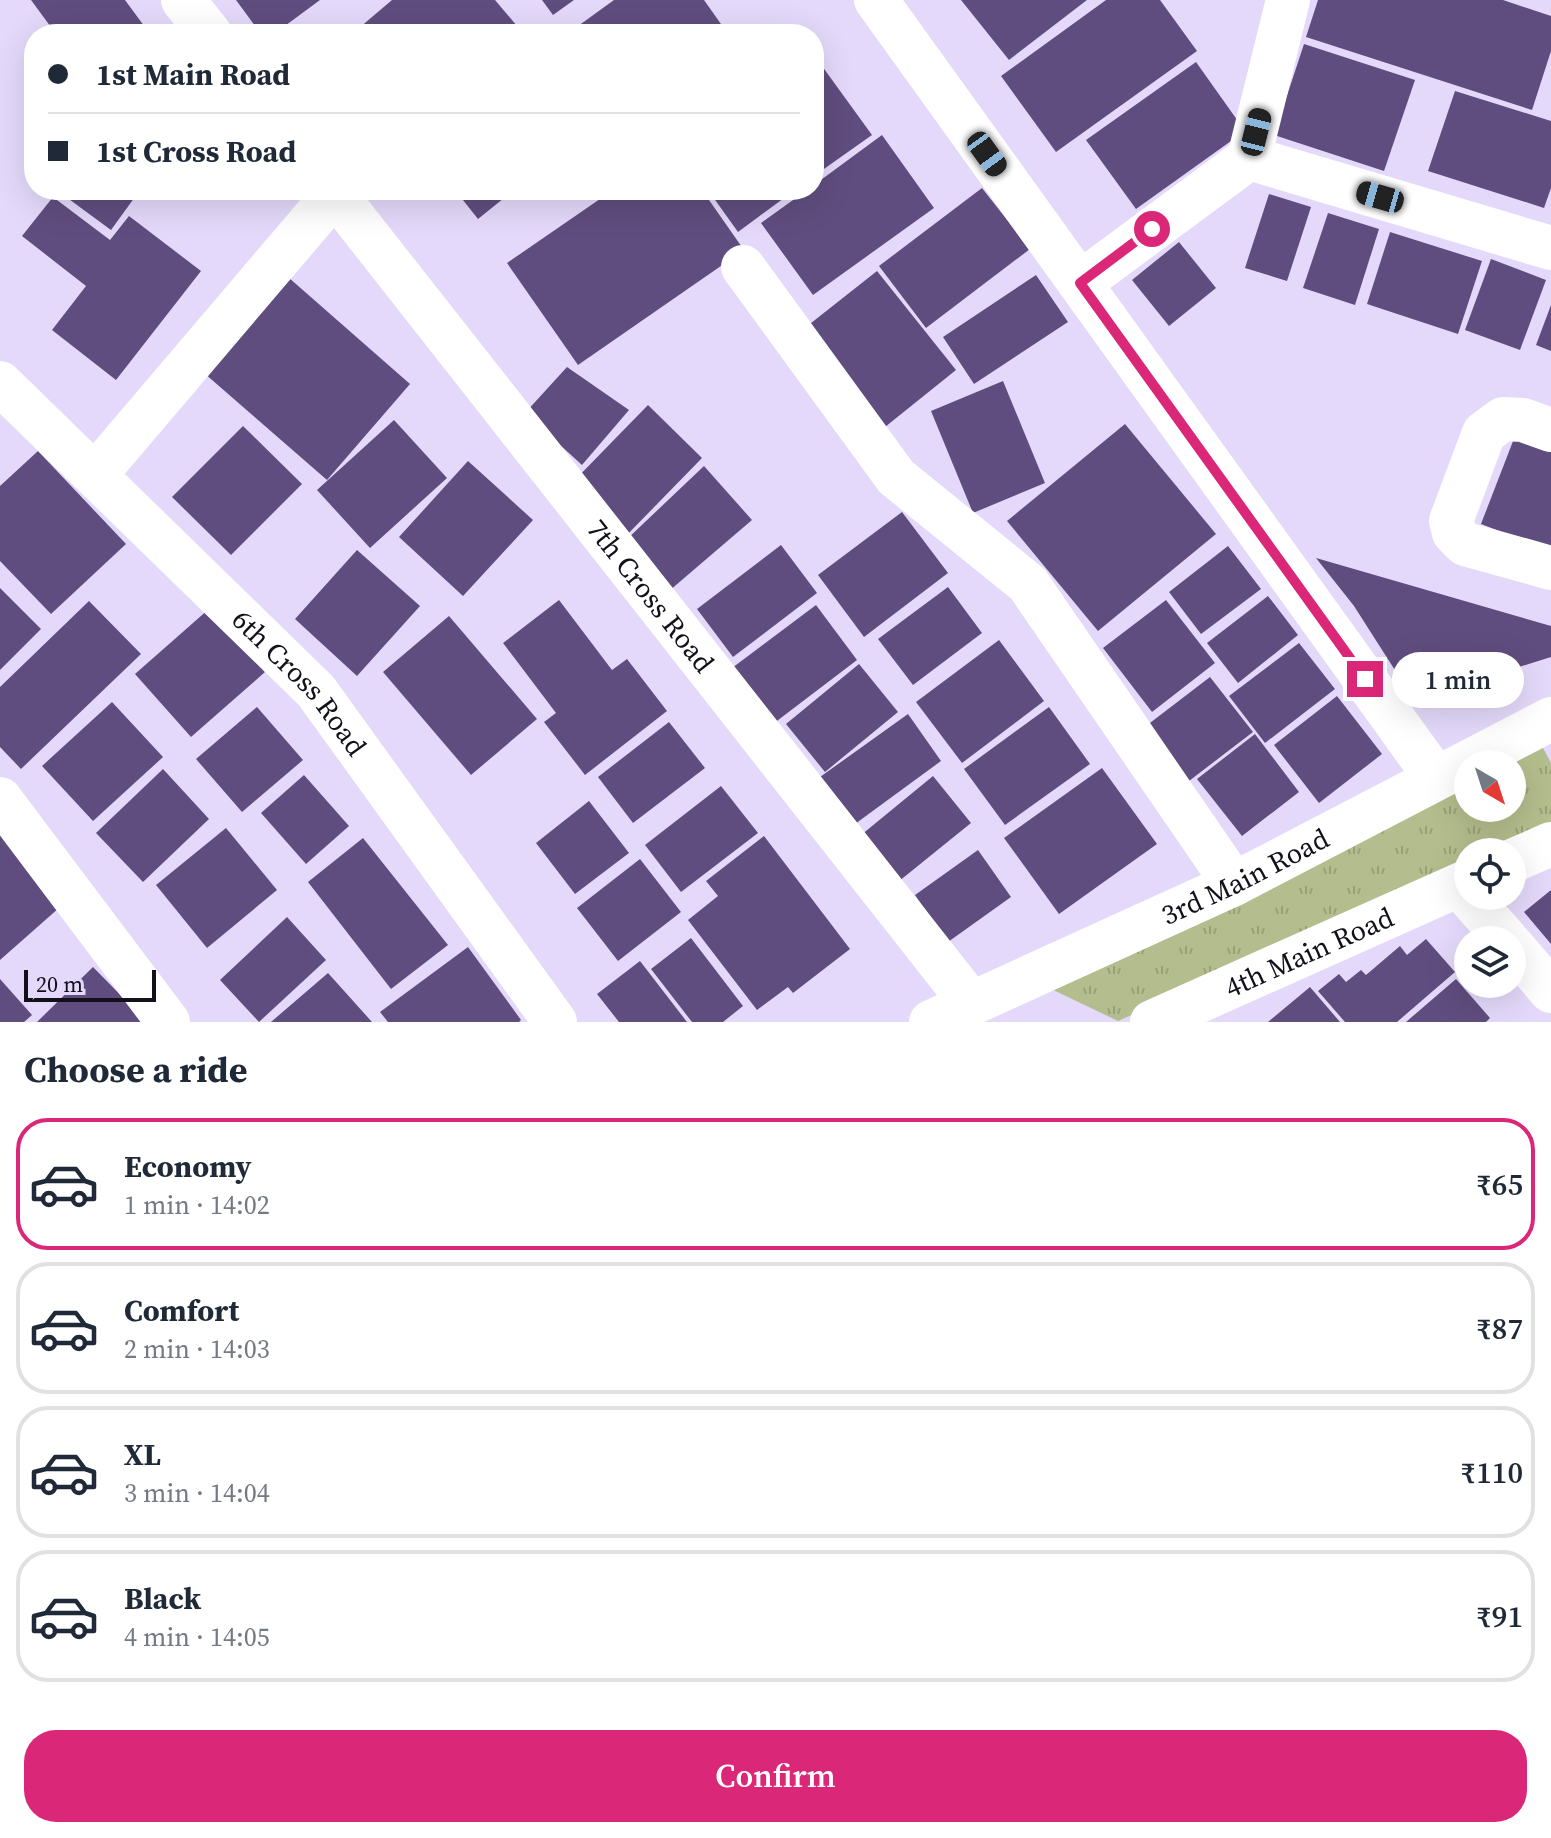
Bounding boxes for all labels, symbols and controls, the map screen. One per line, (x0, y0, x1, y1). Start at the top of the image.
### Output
text: 1st Main Road (96, 54, 290, 95)
car (1239, 106, 1273, 158)
car (963, 128, 1011, 180)
text: 1st Cross Road (96, 131, 296, 172)
car (1354, 179, 1406, 215)
route start (1134, 211, 1170, 247)
street label: 7th Cross Road (579, 511, 723, 680)
street label: 6th Cross Road (224, 601, 376, 763)
callout: 1 min (1393, 651, 1525, 707)
route end (1347, 661, 1383, 697)
text: 1 min (1425, 662, 1491, 698)
north arrow (1454, 750, 1526, 822)
map controls (1454, 750, 1526, 998)
street label: 3rd Main Road (1155, 819, 1335, 934)
button: locate (1454, 838, 1526, 910)
street label: 4th Main Road (1219, 898, 1399, 1006)
button: layers (1454, 926, 1526, 998)
scale bar (24, 966, 156, 1002)
text: 20 m (36, 969, 83, 999)
text: Choose a ride (24, 1045, 247, 1094)
text: Economy (124, 1146, 252, 1187)
icon: car (28, 1148, 100, 1220)
text: ₹65 (1476, 1164, 1523, 1205)
text: 1 min · 14:02 (124, 1187, 270, 1223)
text: Comfort (124, 1290, 239, 1331)
icon: car (28, 1292, 100, 1364)
text: ₹87 (1476, 1308, 1523, 1349)
text: 2 min · 14:03 (124, 1331, 270, 1367)
text: XL (124, 1434, 161, 1475)
icon: car (28, 1436, 100, 1508)
text: ₹110 (1461, 1452, 1523, 1493)
text: 3 min · 14:04 (124, 1475, 270, 1511)
text: Black (124, 1578, 201, 1619)
icon: car (28, 1580, 100, 1652)
text: ₹91 (1476, 1596, 1523, 1637)
text: 4 min · 14:05 (124, 1619, 270, 1655)
button: Confirm (24, 1730, 1527, 1822)

